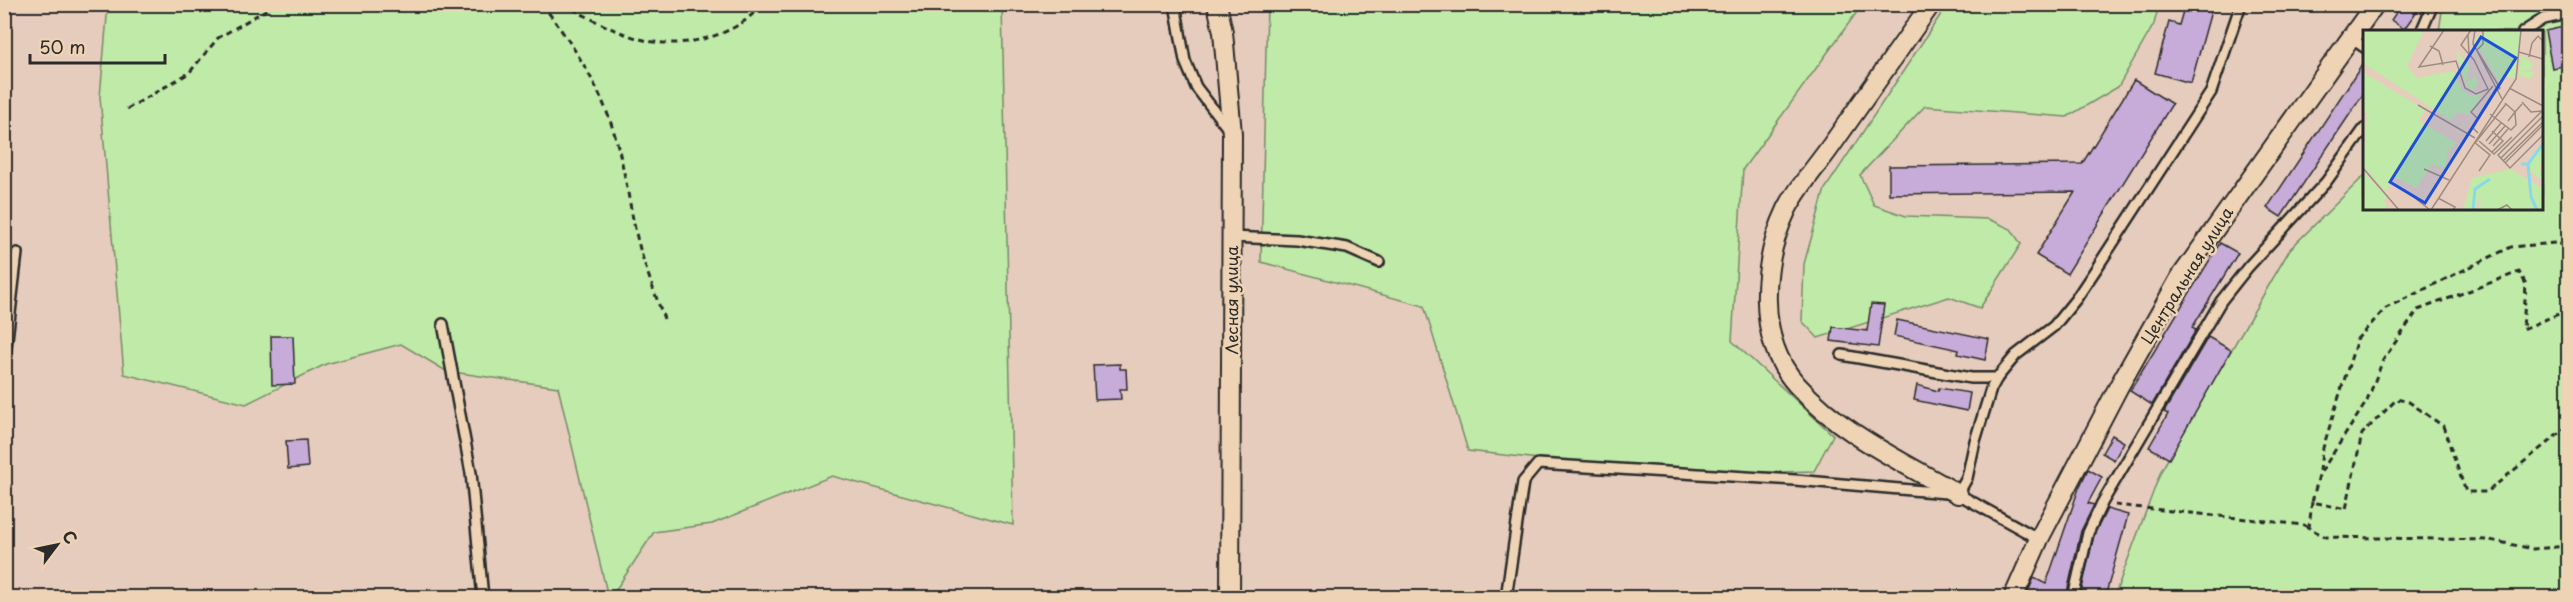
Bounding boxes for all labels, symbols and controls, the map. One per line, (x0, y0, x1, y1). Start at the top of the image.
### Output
scale bar (30, 27, 165, 65)
inset map (2363, 30, 2543, 210)
text: 50 m (39, 33, 86, 60)
street label: Центральная улица (2134, 202, 2238, 348)
street label: Лесная улица (1219, 246, 1243, 354)
north arrow (27, 515, 87, 575)
text: С (57, 525, 84, 548)

